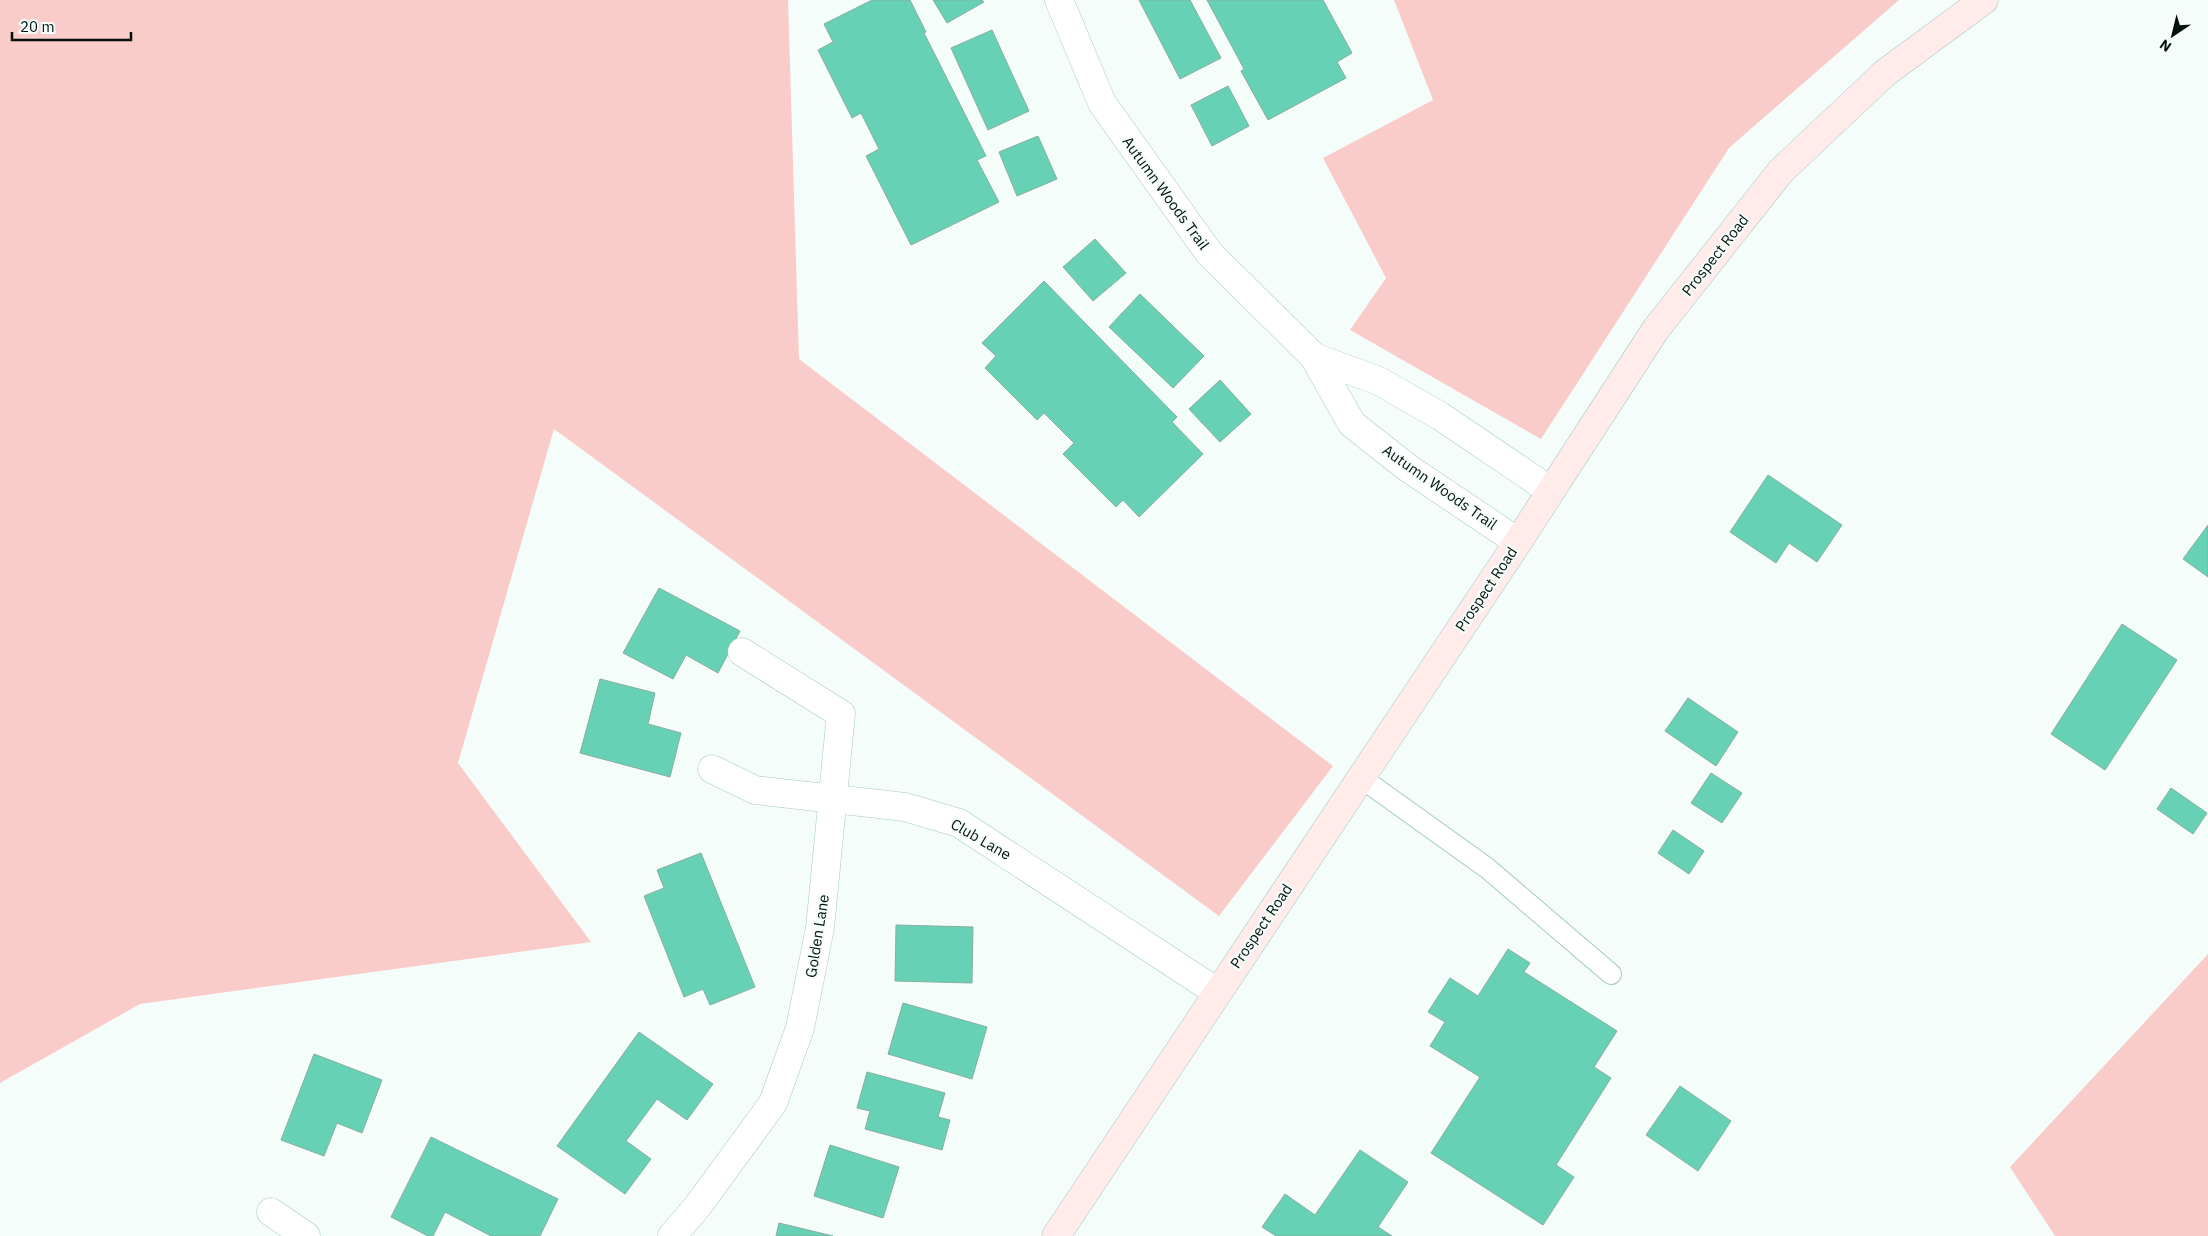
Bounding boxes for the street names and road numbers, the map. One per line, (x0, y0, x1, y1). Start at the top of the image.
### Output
street label: Autumn Woods Trail (1118, 132, 1214, 254)
street label: Prospect Road (1677, 211, 1753, 299)
street label: Autumn Woods Trail (1379, 440, 1501, 534)
street label: Prospect Road (1451, 543, 1521, 635)
street label: Club Lane (947, 814, 1015, 864)
street label: Prospect Road (1226, 880, 1296, 972)
street label: Golden Lane (801, 893, 833, 979)

